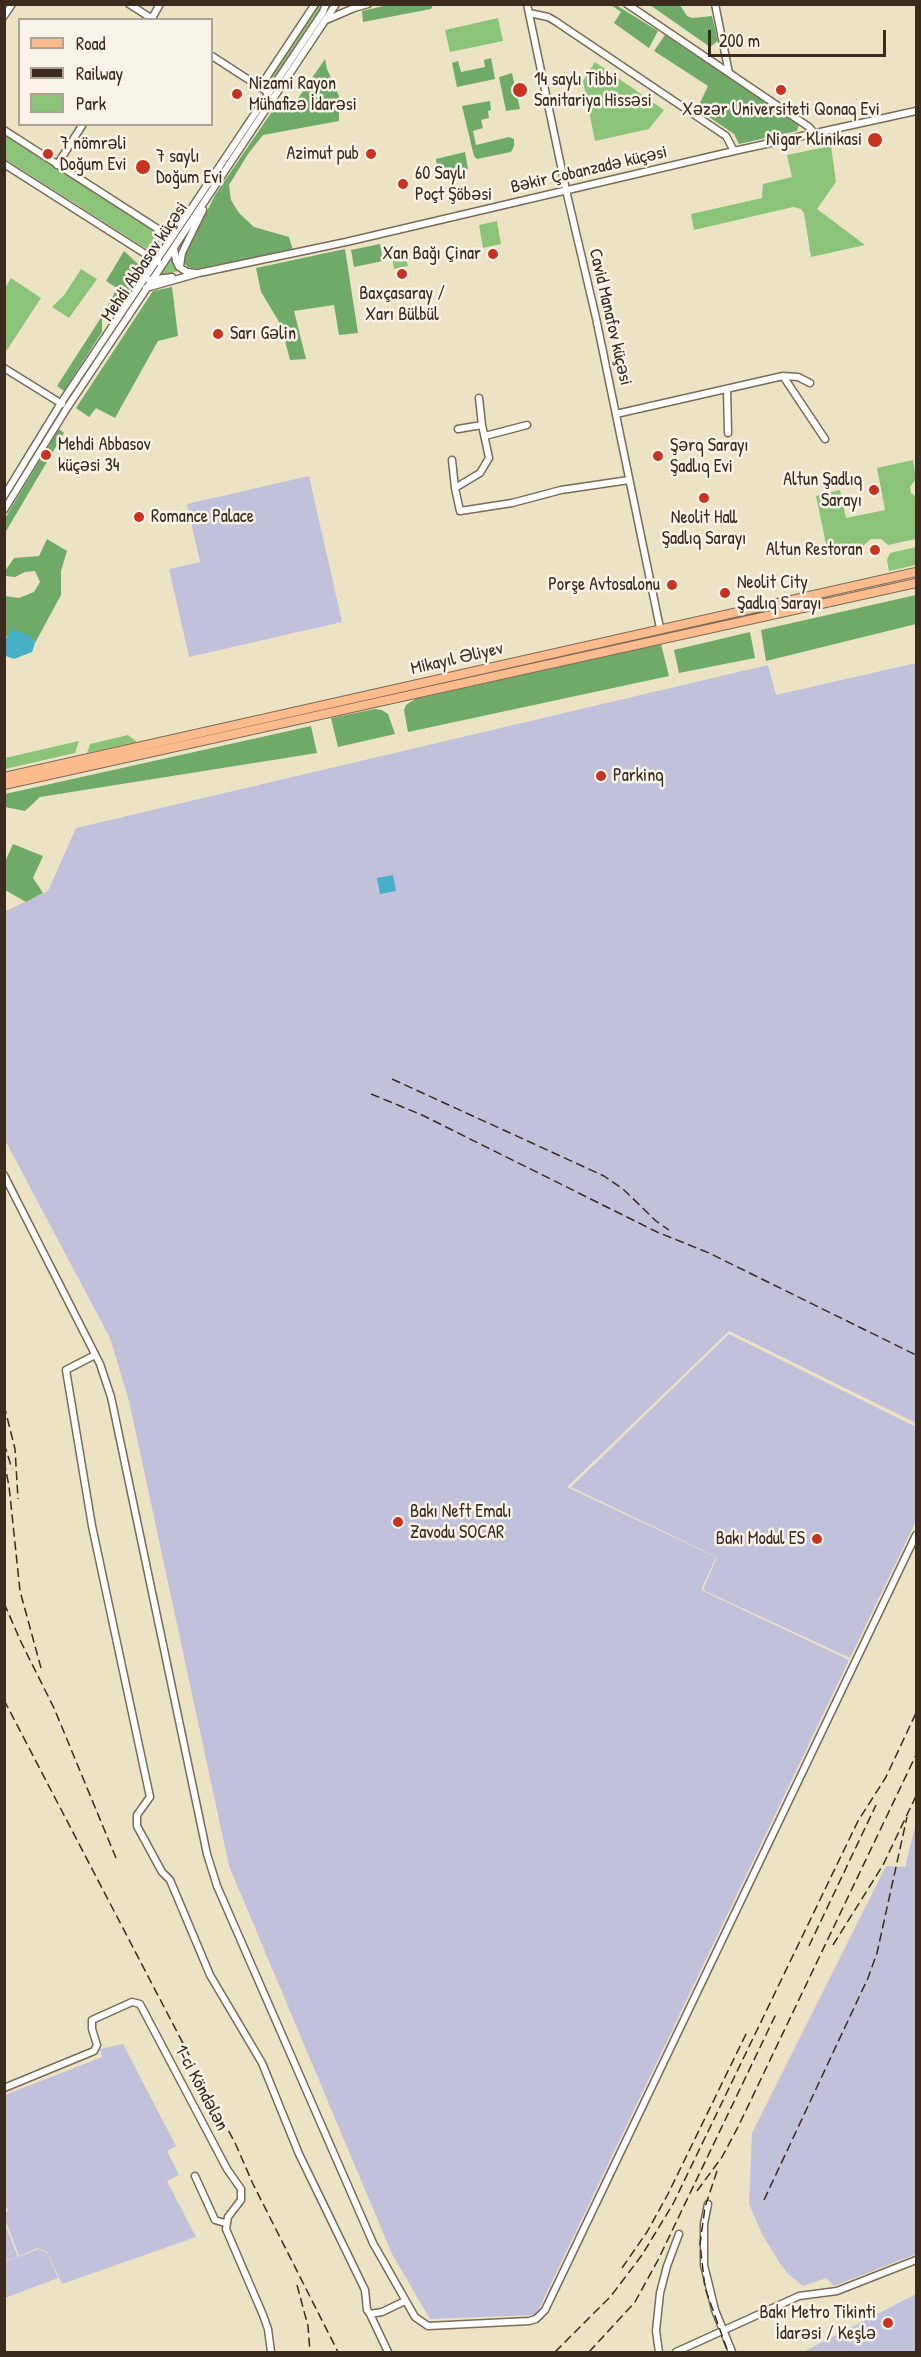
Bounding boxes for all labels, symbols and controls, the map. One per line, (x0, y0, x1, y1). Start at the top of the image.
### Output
legend (18, 18, 213, 126)
scale bar (711, 18, 890, 56)
text: 200 m (719, 28, 760, 53)
text: Road (76, 31, 106, 56)
text: Railway (76, 61, 123, 86)
place label: 14 saylı Tibbi Sanitariya Hissəsi (534, 69, 652, 112)
place label: Nizami Rayon Mühafizə İdarəsi (249, 73, 357, 116)
marker: 14 saylı Tibbi Sanitariya Hissəsi (511, 81, 529, 99)
marker: Xəzər Universiteti Qonaq Evi (774, 83, 788, 97)
marker: Nizami Rayon Mühafizə İdarəsi (230, 87, 244, 101)
text: Park (76, 91, 106, 116)
place label: Xəzər Universiteti Qonaq Evi (682, 99, 880, 121)
place label: Nigar Klinikasi (766, 129, 862, 151)
marker: Nigar Klinikasi (866, 131, 884, 149)
place label: 7 nömrəli Doğum Evi (60, 133, 127, 176)
street label: Bəkir Çobanzadə küçəsi (509, 141, 669, 199)
place label: Azimut pub (286, 143, 359, 165)
place label: 7 saylı Doğum Evi (156, 146, 223, 188)
marker: 7 nömrəli Doğum Evi (41, 147, 55, 161)
marker: Azimut pub (364, 147, 378, 161)
marker: 7 saylı Doğum Evi (134, 158, 152, 176)
place label: 60 Saylı Poçt Şöbəsi (415, 163, 492, 206)
marker: 60 Saylı Poçt Şöbəsi (396, 177, 410, 191)
street label: Mehdi Abbasov küçəsi (97, 198, 193, 326)
place label: Xan Bağı Çinar (382, 243, 481, 265)
street label: Cavid Manafov küçəsi (584, 246, 636, 388)
marker: Xan Bağı Çinar (486, 247, 500, 261)
marker: Baxçasaray / Xarı Bülbül (395, 267, 409, 281)
place label: Baxçasaray / Xarı Bülbül (359, 283, 445, 326)
place label: Sarı Gəlin (230, 323, 296, 345)
marker: Sarı Gəlin (211, 327, 225, 341)
place label: Mehdi Abbasov küçəsi 34 (58, 434, 151, 476)
place label: Şərq Sarayı Şadlıq Evi (670, 435, 749, 478)
marker: Mehdi Abbasov küçəsi 34 (39, 448, 53, 462)
marker: Şərq Sarayı Şadlıq Evi (651, 449, 665, 463)
place label: Altun Şadlıq Sarayı (783, 469, 862, 512)
marker: Altun Şadlıq Sarayı (867, 483, 881, 497)
marker: Neolit Hall Şadlıq Sarayı (697, 491, 711, 505)
place label: Romance Palace (151, 506, 254, 528)
place label: Neolit Hall Şadlıq Sarayı (662, 507, 746, 550)
marker: Romance Palace (132, 510, 146, 524)
place label: Altun Restoran (766, 539, 863, 561)
marker: Altun Restoran (868, 543, 882, 557)
place label: Neolit City Şadlıq Sarayı (737, 572, 822, 614)
place label: Porşe Avtosalonu (548, 574, 660, 596)
marker: Porşe Avtosalonu (665, 578, 679, 592)
marker: Neolit City Şadlıq Sarayı (718, 586, 732, 600)
street label: Mikayıl Əliyev (409, 638, 505, 680)
place label: Parkinq (613, 765, 664, 787)
marker: Parkinq (594, 769, 608, 783)
place label: Bakı Neft Emalı Zavodu SOCAR (410, 1501, 511, 1544)
marker: Bakı Neft Emalı Zavodu SOCAR (391, 1515, 405, 1529)
place label: Bakı Modul ES (716, 1528, 805, 1550)
marker: Bakı Modul ES (810, 1532, 824, 1546)
street label: 1-ci Köndələn (169, 2042, 233, 2134)
place label: Bakı Metro Tikinti İdarəsi / Keşlə (759, 2302, 876, 2344)
marker: Bakı Metro Tikinti İdarəsi / Keşlə (881, 2316, 895, 2330)

